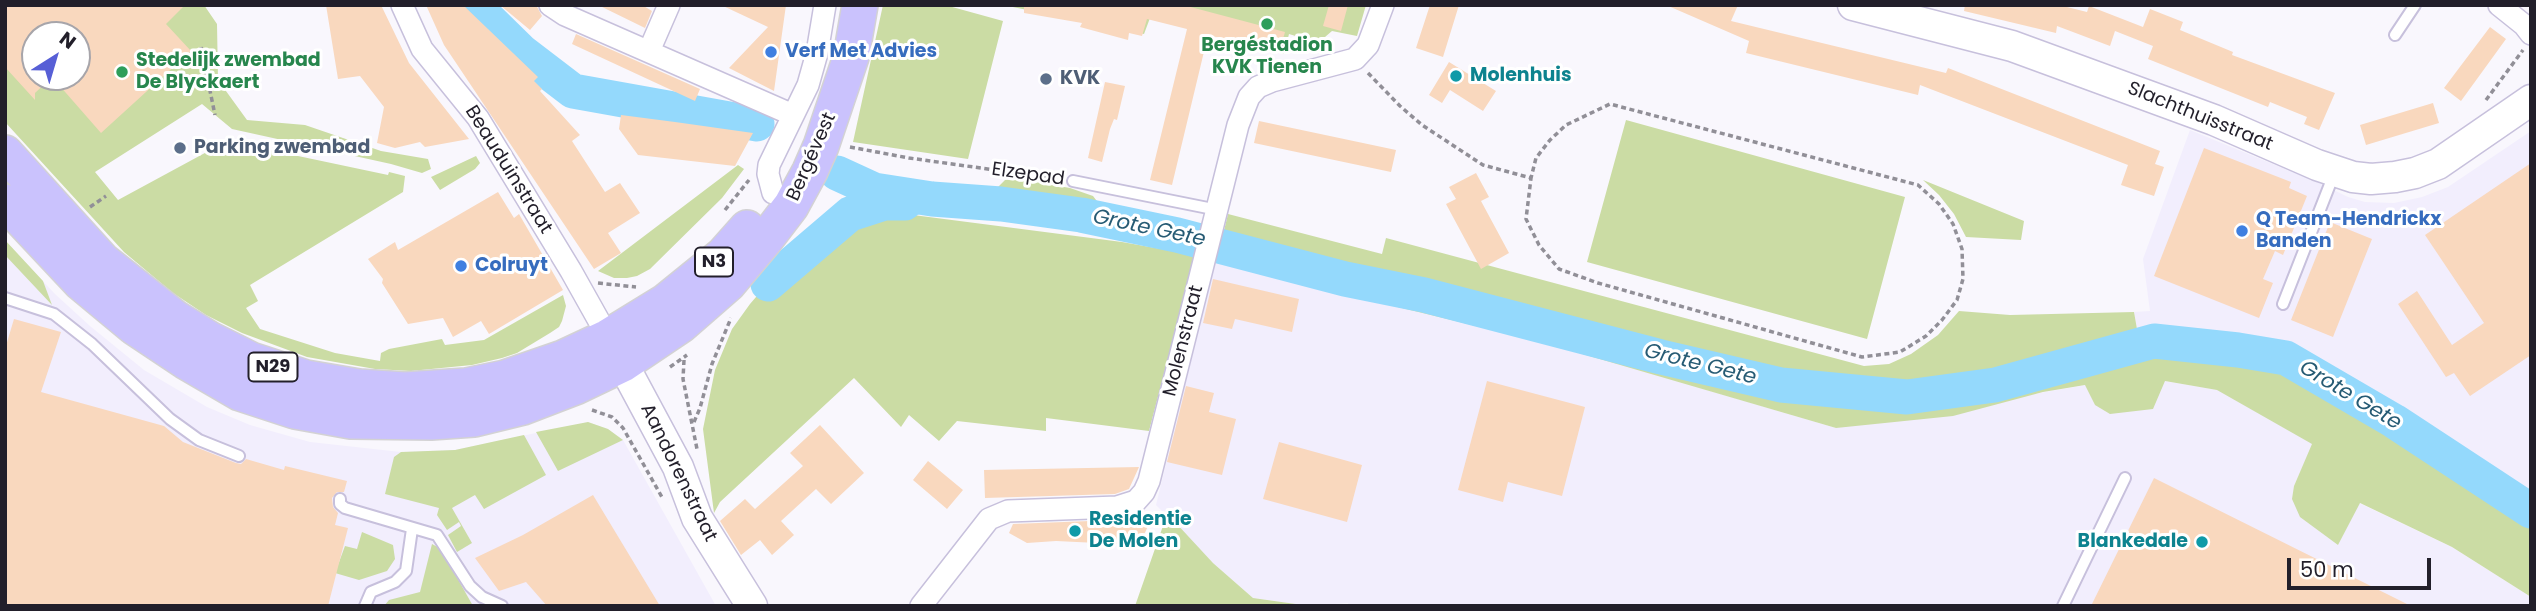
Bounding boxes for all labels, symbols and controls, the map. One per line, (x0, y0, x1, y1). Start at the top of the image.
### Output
marker: Bergéstadion KVK Tienen (1259, 16, 1275, 32)
north arrow (21, 21, 91, 91)
text: N (54, 25, 82, 56)
place label: Bergéstadion KVK Tienen (1201, 35, 1333, 79)
place label: Verf Met Advies (785, 41, 937, 63)
marker: Verf Met Advies (763, 44, 779, 60)
place label: Stedelijk zwembad De Blyckaert (136, 50, 321, 94)
marker: Stedelijk zwembad De Blyckaert (114, 64, 130, 80)
place label: Molenhuis (1470, 65, 1571, 87)
place label: KVK (1060, 68, 1100, 90)
marker: Molenhuis (1448, 68, 1464, 84)
marker: KVK (1038, 71, 1054, 87)
street label: Slachthuisstraat (2124, 77, 2276, 157)
street label: Beauduinstraat (459, 102, 557, 238)
street label: Bergévest (782, 109, 842, 205)
place label: Parking zwembad (194, 137, 370, 159)
marker: Parking zwembad (172, 140, 188, 156)
street label: Elzepad (990, 159, 1066, 191)
water label: Grote Gete (1090, 205, 1208, 253)
place label: Q Team-Hendrickx Banden (2256, 209, 2441, 253)
marker: Q Team-Hendrickx Banden (2234, 223, 2250, 239)
road number: N3 (695, 248, 733, 276)
place label: Colruyt (475, 255, 548, 277)
marker: Colruyt (453, 258, 469, 274)
street label: Molenstraat (1159, 283, 1209, 399)
water label: Grote Gete (1641, 339, 1759, 391)
road number: N29 (248, 352, 298, 382)
water label: Grote Gete (2294, 356, 2406, 436)
street label: Aandorenstraat (635, 400, 721, 546)
place label: Residentie De Molen (1089, 509, 1192, 553)
marker: Residentie De Molen (1067, 523, 1083, 539)
place label: Blankedale (2078, 531, 2188, 553)
marker: Blankedale (2194, 534, 2210, 550)
scale bar (2291, 544, 2434, 588)
text: 50 m (2300, 555, 2354, 584)

